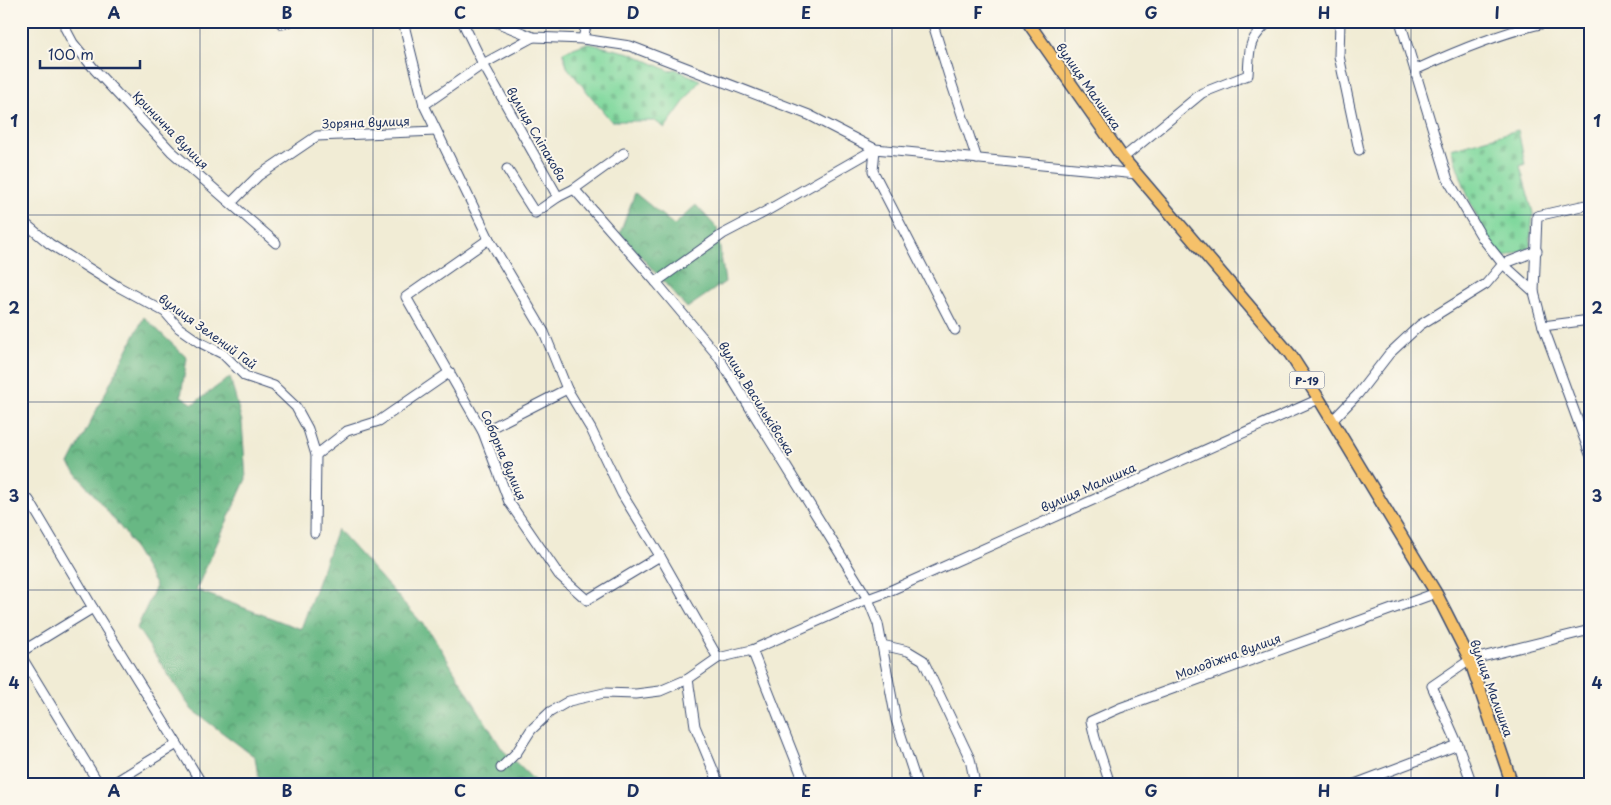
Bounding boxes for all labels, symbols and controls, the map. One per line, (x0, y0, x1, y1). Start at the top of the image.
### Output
text: A (108, 0, 121, 24)
text: B (282, 0, 293, 24)
text: C (454, 0, 466, 24)
text: D (627, 0, 639, 24)
text: E (801, 0, 811, 24)
text: F (973, 0, 983, 24)
text: G (1144, 0, 1158, 24)
text: H (1318, 0, 1330, 24)
text: I (1494, 0, 1500, 24)
scale bar (40, 38, 140, 70)
street label: вулиця Малишка (1052, 39, 1126, 134)
text: 100 m (48, 42, 94, 65)
street label: вулиця Сліпакова (503, 83, 572, 185)
street label: Кринична вулиця (129, 87, 213, 173)
text: 1 (10, 108, 18, 132)
text: 1 (1593, 108, 1601, 132)
street label: Зоряна вулиця (322, 111, 410, 133)
street label: вулиця Зелений Гай (155, 289, 261, 373)
text: 2 (8, 295, 20, 319)
text: 2 (1591, 295, 1603, 319)
street label: вулиця Васильківська (715, 338, 800, 459)
road number: Р-19 (1290, 372, 1324, 388)
street label: Соборна вулиця (477, 407, 531, 503)
street label: вулиця Малишка (1037, 458, 1139, 516)
text: 3 (9, 483, 19, 507)
text: 3 (1592, 483, 1602, 507)
street label: Молодіжна вулиця (1173, 629, 1283, 683)
street label: вулиця Малишка (1466, 637, 1518, 740)
text: 4 (9, 670, 20, 694)
text: 4 (1592, 670, 1603, 694)
text: A (108, 778, 121, 802)
text: B (282, 778, 293, 802)
text: C (454, 778, 466, 802)
text: D (627, 778, 639, 802)
text: E (801, 778, 811, 802)
text: F (973, 778, 983, 802)
text: G (1144, 778, 1158, 802)
text: H (1318, 778, 1330, 802)
text: I (1494, 778, 1500, 802)

